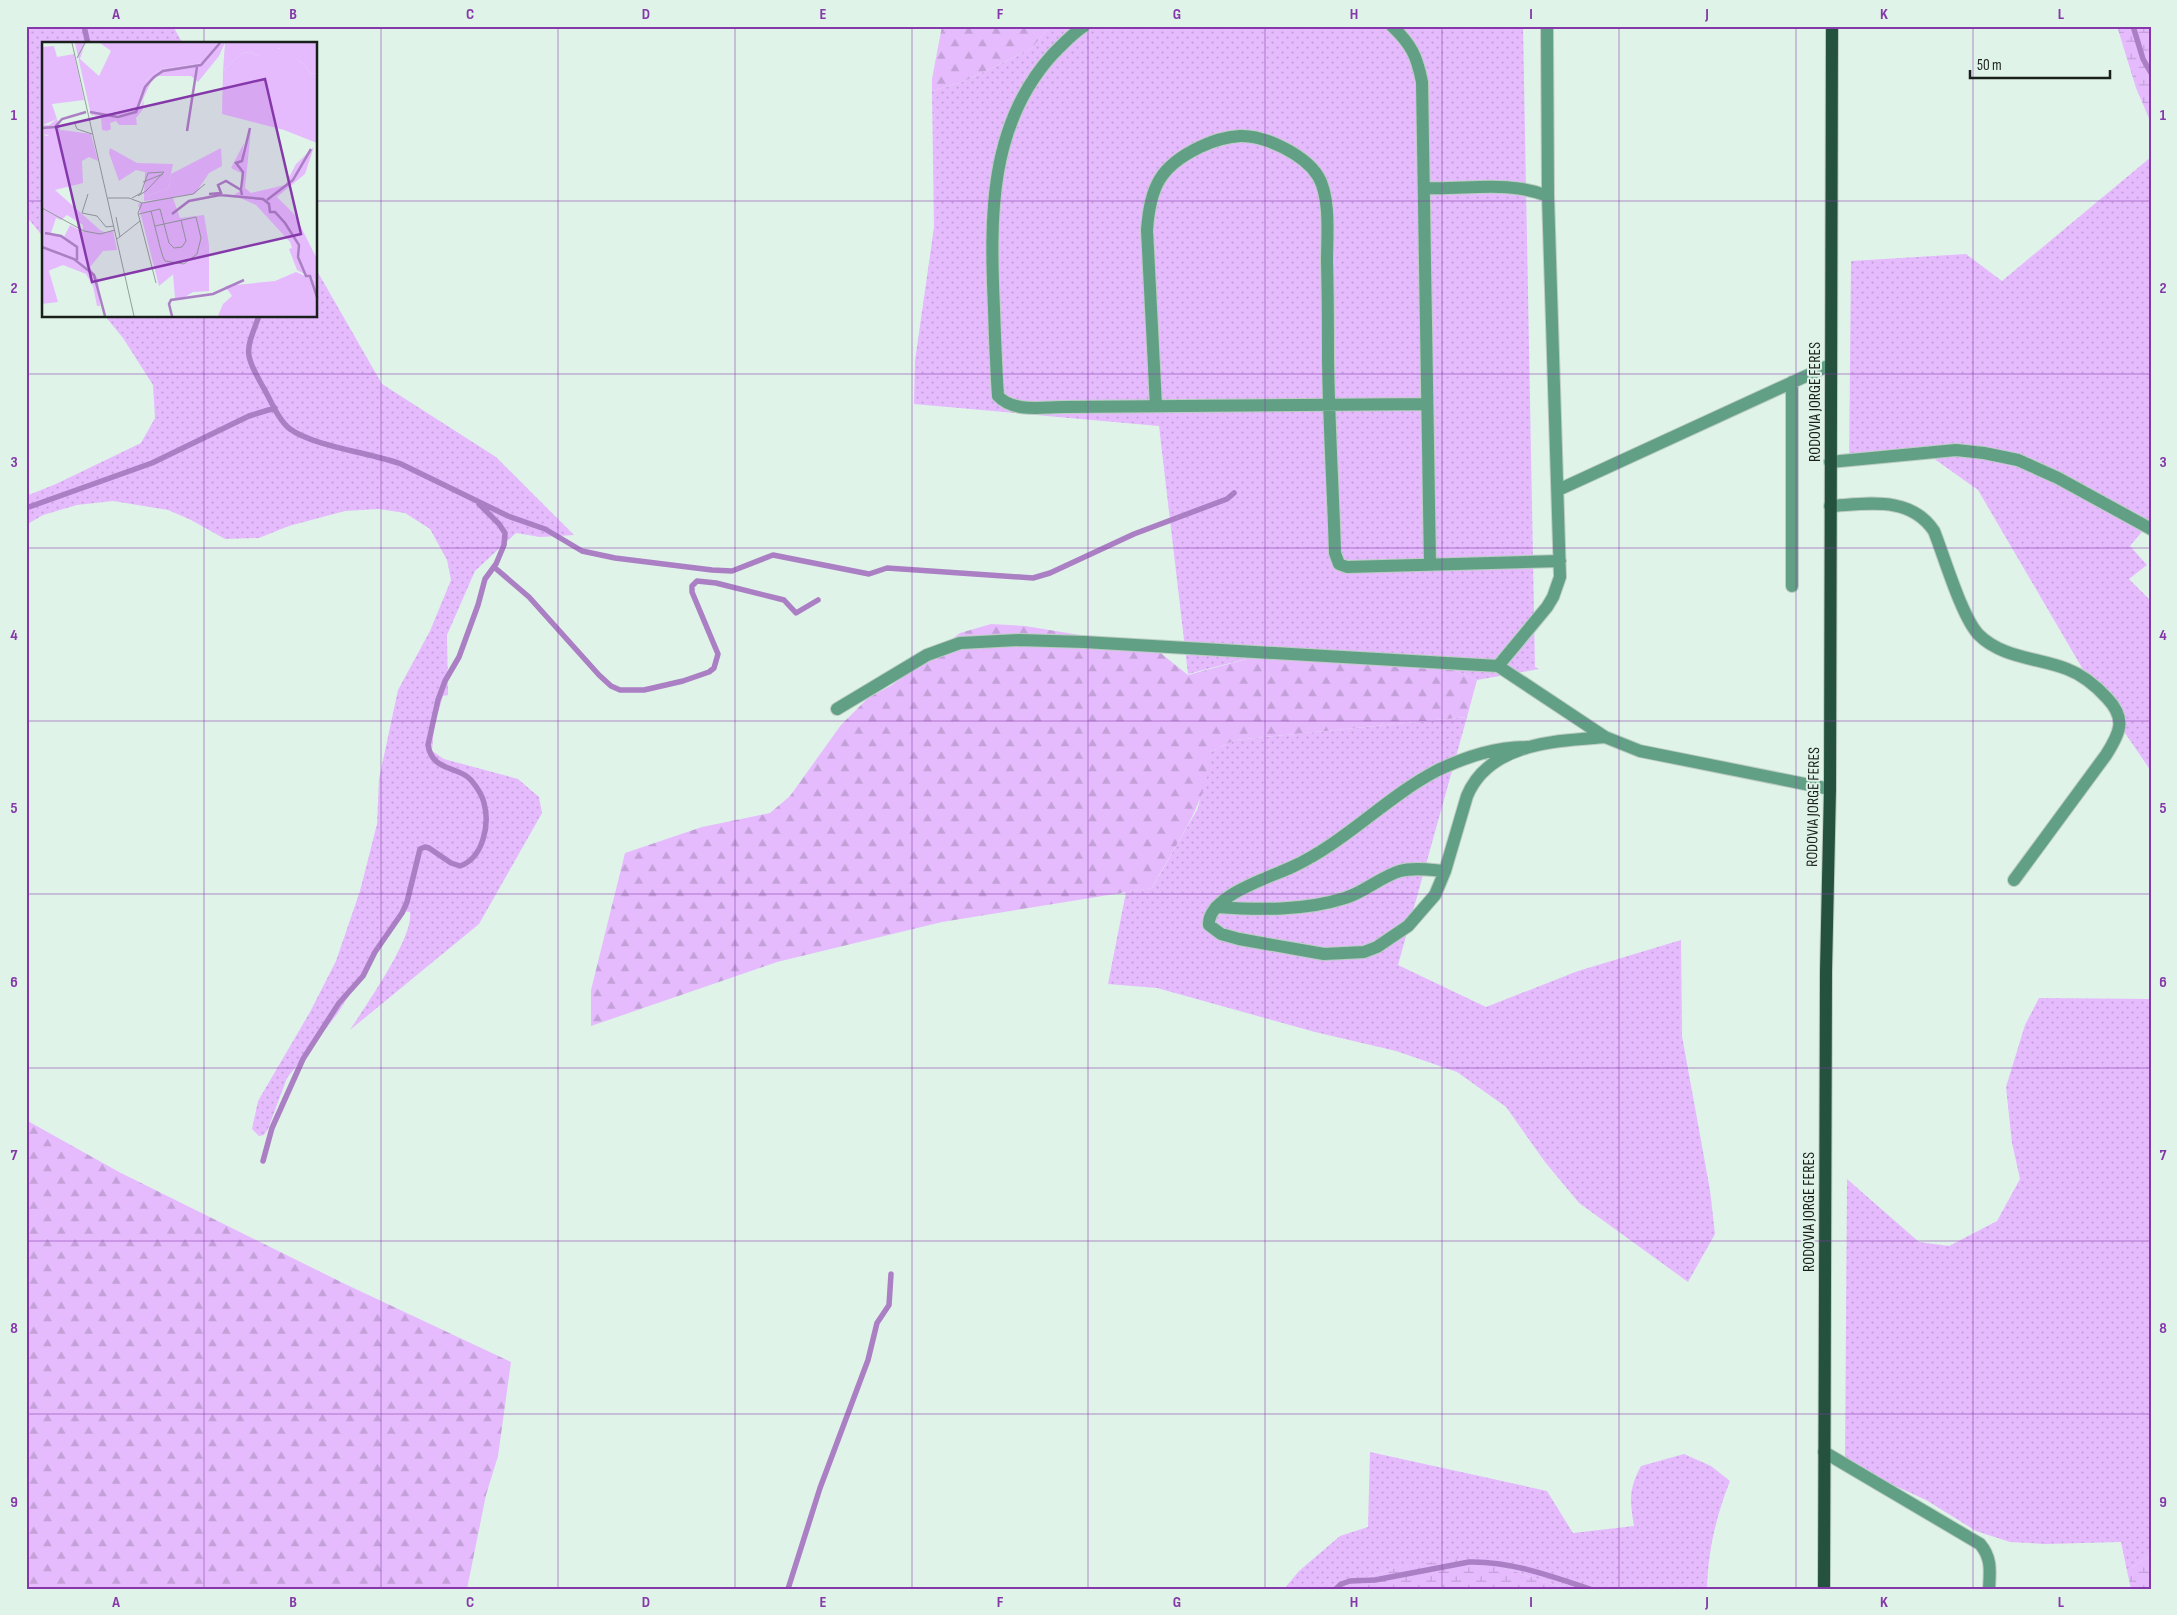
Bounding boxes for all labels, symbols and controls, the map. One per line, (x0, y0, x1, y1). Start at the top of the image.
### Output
text: A (111, 5, 120, 24)
text: B (289, 5, 297, 24)
text: C (466, 5, 474, 24)
text: D (642, 5, 650, 24)
text: E (820, 5, 827, 24)
text: F (997, 5, 1004, 24)
text: G (1173, 5, 1181, 24)
text: H (1350, 5, 1358, 24)
text: I (1529, 5, 1533, 24)
text: J (1704, 5, 1709, 24)
text: K (1880, 5, 1888, 24)
text: L (2058, 5, 2065, 24)
inset map (42, 42, 318, 318)
scale bar (1970, 48, 2110, 80)
text: 50 m (1977, 56, 2002, 75)
text: 1 (11, 106, 18, 125)
text: 1 (2160, 106, 2167, 125)
text: 2 (10, 279, 18, 298)
text: 2 (2159, 279, 2167, 298)
street label: RODOVIA JORGE FERES (1806, 342, 1825, 462)
text: 3 (10, 453, 18, 472)
text: 3 (2159, 453, 2167, 472)
text: 4 (10, 626, 18, 645)
text: 4 (2159, 626, 2167, 645)
street label: RODOVIA JORGE FERES (1803, 747, 1824, 867)
text: 5 (10, 799, 18, 818)
text: 5 (2159, 799, 2167, 818)
text: 6 (10, 973, 18, 992)
text: 6 (2159, 973, 2167, 992)
text: 7 (11, 1146, 18, 1165)
text: 7 (2160, 1146, 2167, 1165)
street label: RODOVIA JORGE FERES (1800, 1152, 1819, 1272)
text: 8 (10, 1319, 18, 1338)
text: 8 (2159, 1319, 2167, 1338)
text: 9 (10, 1493, 18, 1512)
text: 9 (2159, 1493, 2167, 1512)
text: A (111, 1593, 120, 1612)
text: B (289, 1593, 297, 1612)
text: C (466, 1593, 474, 1612)
text: D (642, 1593, 650, 1612)
text: E (820, 1593, 827, 1612)
text: F (997, 1593, 1004, 1612)
text: G (1173, 1593, 1181, 1612)
text: H (1350, 1593, 1358, 1612)
text: I (1529, 1593, 1533, 1612)
text: J (1704, 1593, 1709, 1612)
text: K (1880, 1593, 1888, 1612)
text: L (2058, 1593, 2065, 1612)

